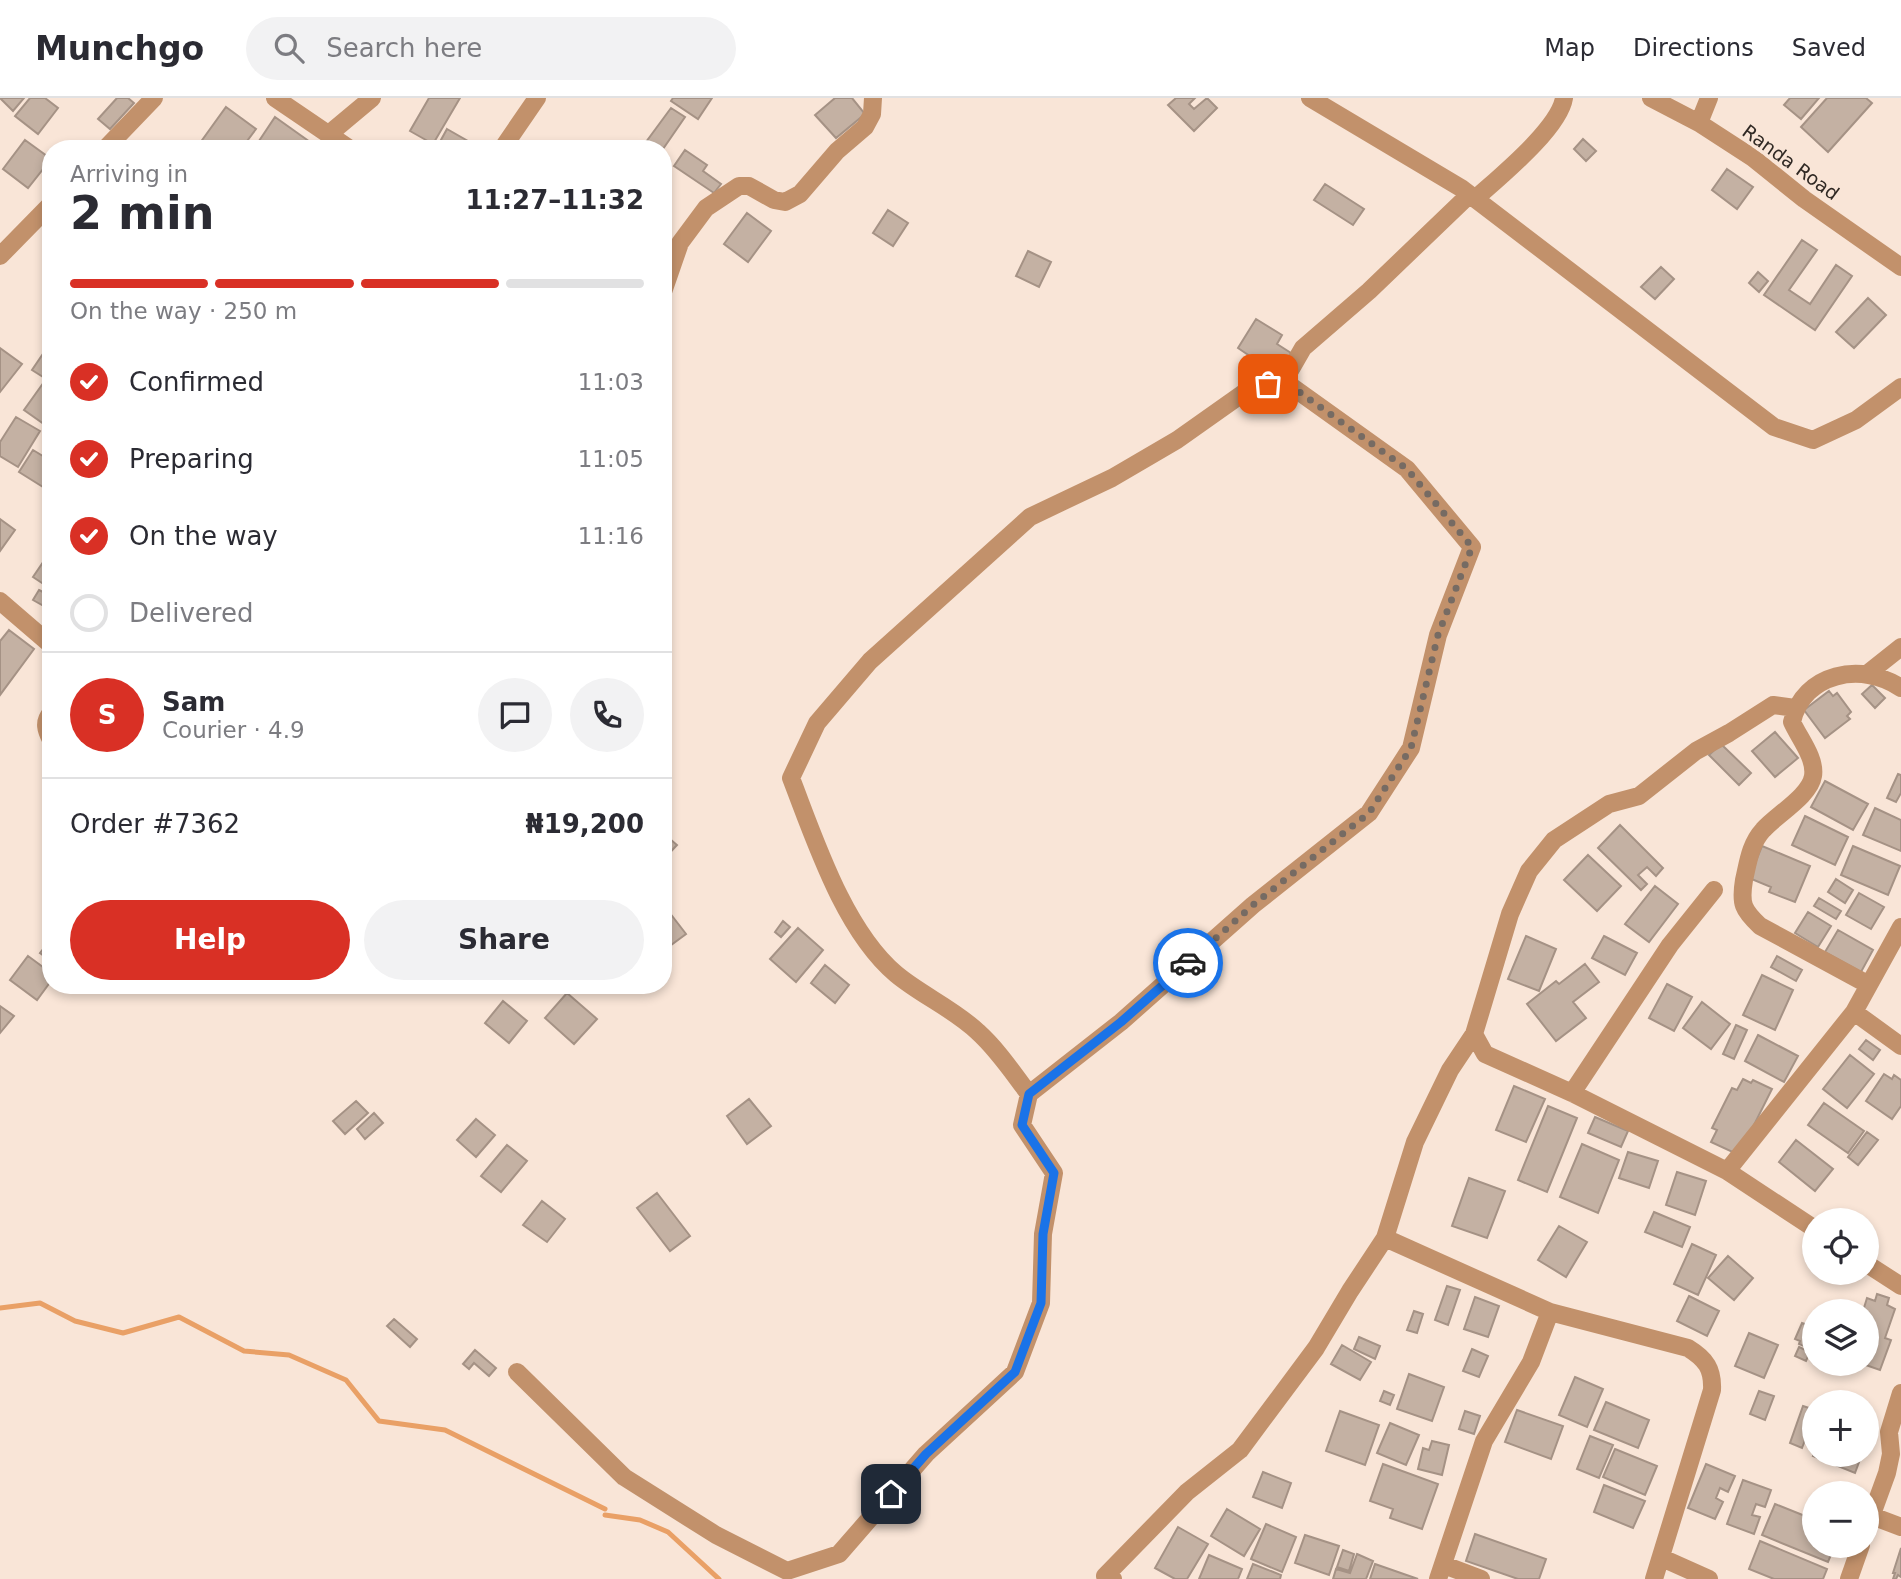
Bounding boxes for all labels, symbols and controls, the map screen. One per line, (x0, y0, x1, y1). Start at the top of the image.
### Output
search box (246, 17, 736, 80)
text: Munchgo (35, 29, 204, 68)
icon: search (270, 29, 308, 67)
text: Search here (326, 33, 482, 63)
text: Map (1544, 34, 1595, 62)
text: Directions (1633, 34, 1754, 62)
text: Saved (1792, 34, 1866, 62)
street label: Randa Road (1738, 120, 1844, 204)
text: Arriving in (70, 161, 188, 187)
text: 11:27–11:32 (465, 185, 644, 215)
text: 2 min (70, 186, 214, 240)
text: On the way · 250 m (70, 298, 297, 324)
pin (1238, 354, 1298, 414)
icon: check (70, 363, 108, 401)
icon: bag (1249, 365, 1287, 403)
text: Confirmed (129, 367, 264, 397)
text: 11:03 (578, 369, 644, 395)
icon: check (70, 440, 108, 478)
text: Preparing (129, 444, 254, 474)
text: 11:05 (578, 446, 644, 472)
icon: check (70, 517, 108, 555)
text: On the way (129, 521, 278, 551)
text: 11:16 (578, 523, 644, 549)
text: Delivered (129, 598, 253, 628)
button: chat (478, 678, 552, 752)
button: phone (570, 678, 644, 752)
text: Sam (162, 687, 225, 717)
text: S (98, 700, 116, 730)
text: Courier · 4.9 (162, 717, 305, 743)
text: Order #7362 (70, 809, 240, 839)
text: ₦19,200 (526, 809, 644, 839)
button: Help (70, 900, 350, 980)
button: Share (364, 900, 644, 980)
courier (1153, 928, 1223, 998)
icon: car (1169, 944, 1207, 982)
map controls (1802, 1208, 1879, 1558)
button: locate (1802, 1208, 1879, 1285)
button: layers (1802, 1299, 1879, 1376)
button: + (1802, 1390, 1879, 1467)
pin (861, 1464, 921, 1524)
icon: home (872, 1475, 910, 1513)
button: − (1802, 1481, 1879, 1558)

